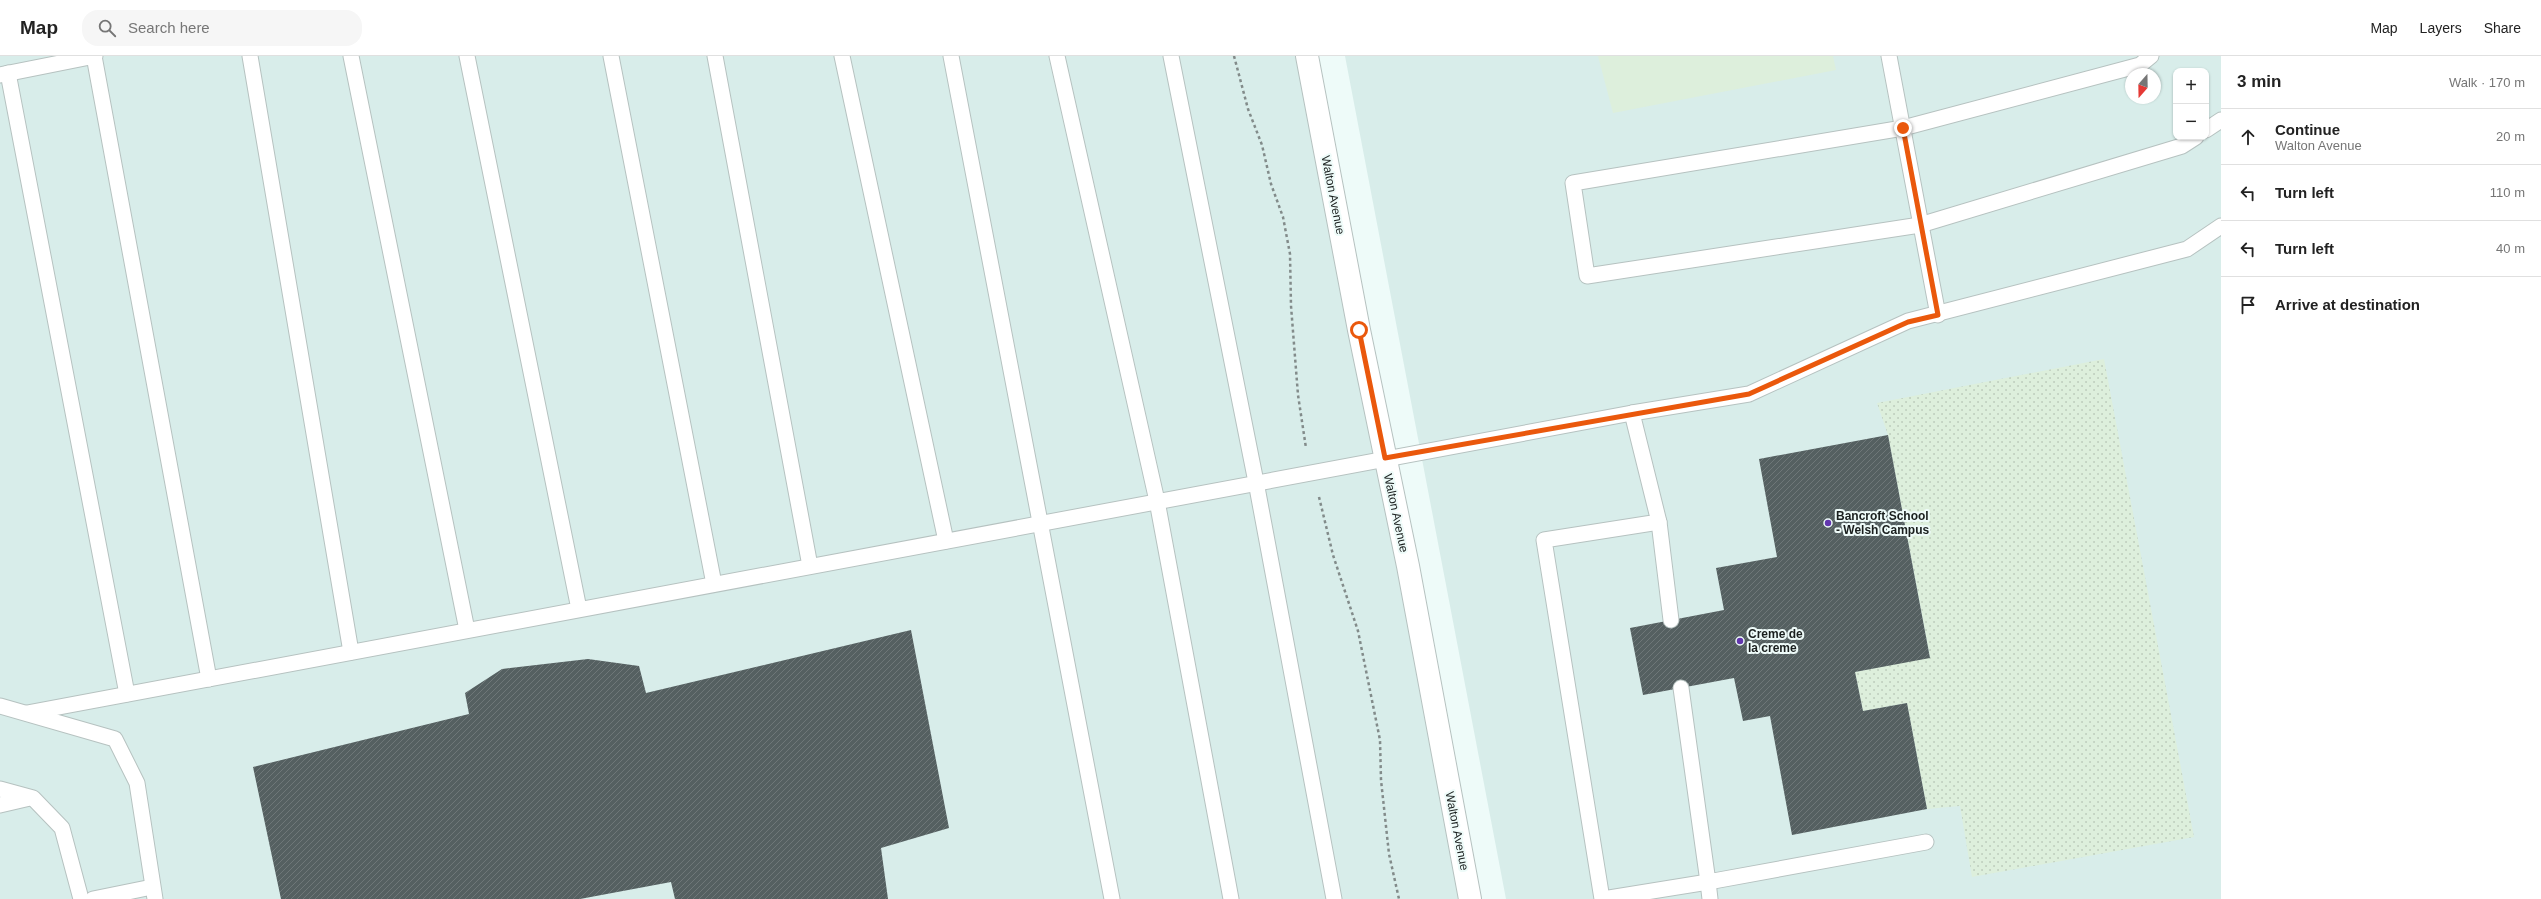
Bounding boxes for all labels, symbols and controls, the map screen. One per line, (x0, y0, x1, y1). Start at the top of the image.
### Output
search box (82, 10, 362, 46)
text: Map (20, 17, 58, 38)
icon: search (96, 17, 118, 39)
text: Search here (128, 19, 210, 36)
text: Map (2370, 20, 2398, 36)
text: Layers (2420, 20, 2462, 36)
text: Share (2484, 20, 2521, 36)
north arrow (2125, 68, 2161, 104)
map controls (2173, 68, 2209, 140)
button: + (2173, 68, 2209, 104)
text: 3 min (2237, 72, 2281, 91)
text: Walk · 170 m (2449, 75, 2525, 90)
button: − (2173, 104, 2209, 140)
route end (1894, 119, 1912, 137)
text: Continue (2275, 121, 2340, 138)
icon: ahead (2237, 126, 2259, 148)
text: 20 m (2496, 129, 2525, 144)
text: Walton Avenue (2275, 138, 2362, 153)
street label: Walton Avenue (1318, 154, 1348, 236)
icon: left (2237, 182, 2259, 204)
text: Turn left (2275, 184, 2334, 201)
text: 110 m (2490, 185, 2525, 200)
icon: left (2237, 238, 2259, 260)
text: Turn left (2275, 240, 2334, 257)
text: 40 m (2496, 241, 2525, 256)
icon: arrive (2237, 294, 2259, 316)
text: Arrive at destination (2275, 296, 2420, 313)
route start (1350, 321, 1368, 339)
street label: Walton Avenue (1381, 472, 1411, 554)
place label: Bancroft School - Welsh Campus (1836, 509, 1929, 537)
marker: Bancroft School - Welsh Campus (1823, 518, 1833, 528)
place label: Creme de la creme (1748, 627, 1803, 655)
marker: Creme de la creme (1735, 636, 1745, 646)
street label: Walton Avenue (1442, 790, 1472, 872)

